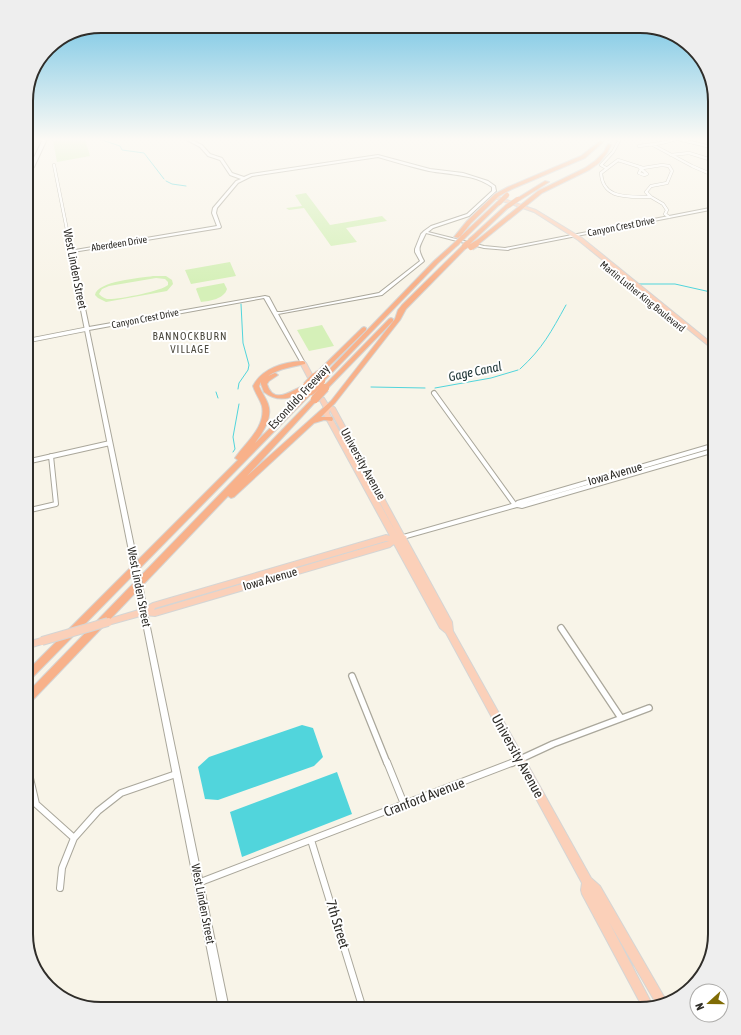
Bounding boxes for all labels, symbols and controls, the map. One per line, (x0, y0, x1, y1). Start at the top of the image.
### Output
street label: Canyon Crest Drive (587, 215, 656, 238)
street label: West Linden Street (60, 228, 90, 311)
street label: Aberdeen Drive (90, 234, 148, 253)
street label: Martin Luther King Boulevard (598, 259, 688, 334)
street label: Canyon Crest Drive (111, 307, 180, 330)
district label: BANNOCKBURN VILLAGE (152, 330, 228, 355)
water label: Gage Canal (447, 359, 503, 384)
street label: Escondido Freeway (266, 362, 332, 432)
street label: University Avenue (338, 426, 388, 502)
street label: Iowa Avenue (586, 460, 644, 488)
street label: West Linden Street (124, 546, 154, 629)
street label: Iowa Avenue (241, 565, 299, 593)
street label: University Avenue (488, 711, 548, 801)
street label: Cranford Avenue (381, 774, 467, 820)
street label: West Linden Street (188, 863, 218, 946)
street label: 7th Street (323, 898, 353, 950)
north arrow (689, 983, 729, 1023)
text: N (693, 1001, 706, 1012)

